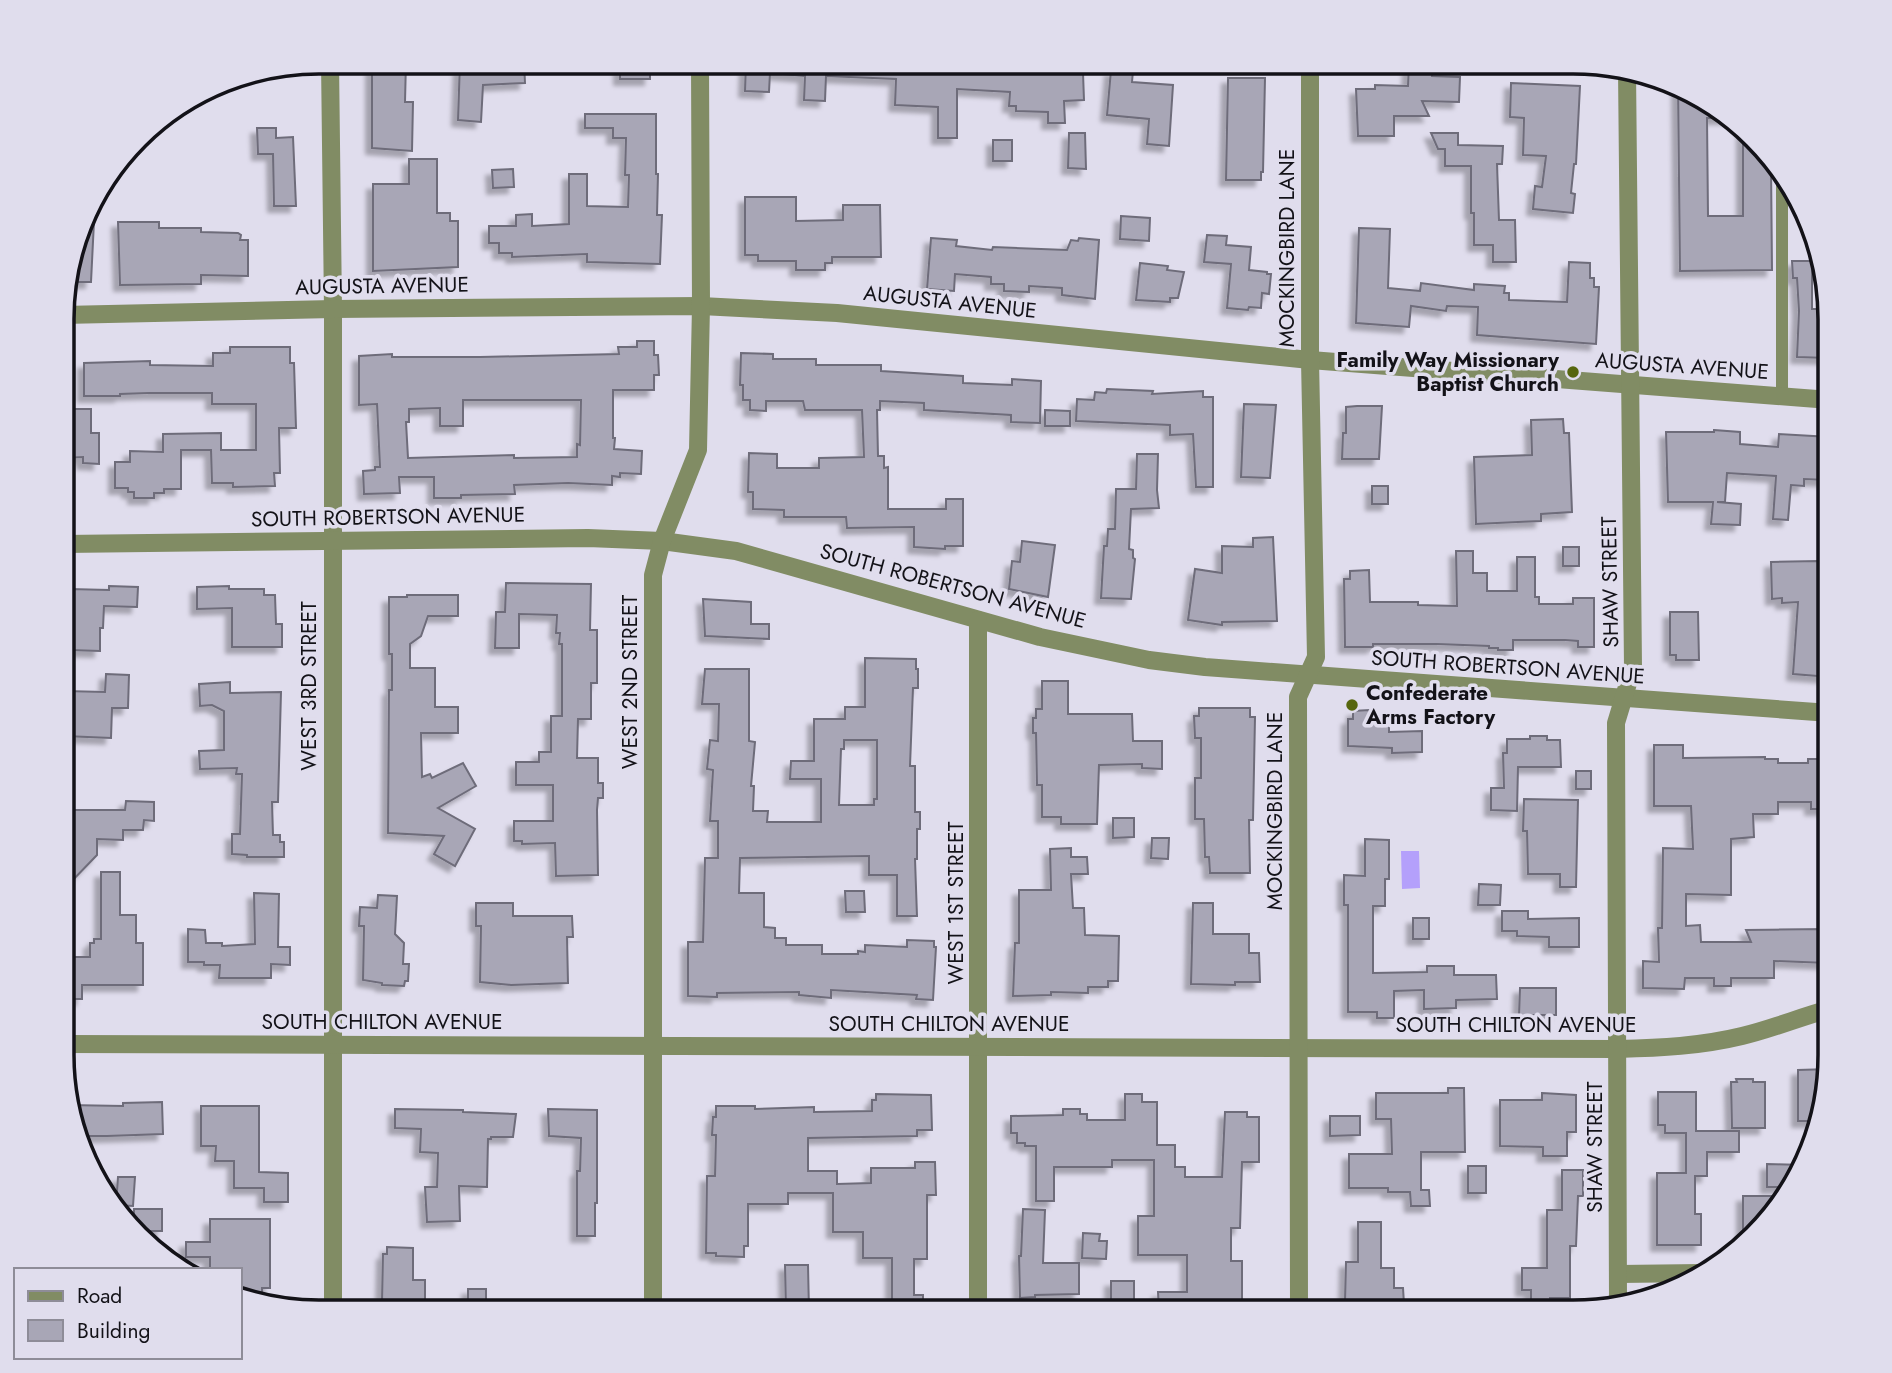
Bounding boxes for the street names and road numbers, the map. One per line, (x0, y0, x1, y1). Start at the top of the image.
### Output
street label: MOCKINGBIRD LANE (1272, 149, 1302, 347)
street label: AUGUSTA AVENUE (295, 269, 469, 303)
street label: AUGUSTA AVENUE (862, 278, 1038, 326)
street label: AUGUSTA AVENUE (1594, 345, 1770, 387)
street label: SOUTH ROBERTSON AVENUE (251, 500, 525, 534)
street label: SHAW STREET (1594, 516, 1626, 648)
street label: SOUTH ROBERTSON AVENUE (817, 536, 1089, 636)
street label: WEST 2ND STREET (615, 594, 645, 769)
street label: WEST 3RD STREET (294, 601, 324, 771)
street label: SOUTH ROBERTSON AVENUE (1370, 642, 1646, 692)
street label: MOCKINGBIRD LANE (1260, 712, 1290, 910)
street label: WEST 1ST STREET (941, 821, 971, 984)
street label: SOUTH CHILTON AVENUE (262, 1007, 502, 1037)
street label: SOUTH CHILTON AVENUE (829, 1009, 1069, 1039)
street label: SOUTH CHILTON AVENUE (1396, 1010, 1636, 1040)
street label: SHAW STREET (1580, 1081, 1610, 1213)

